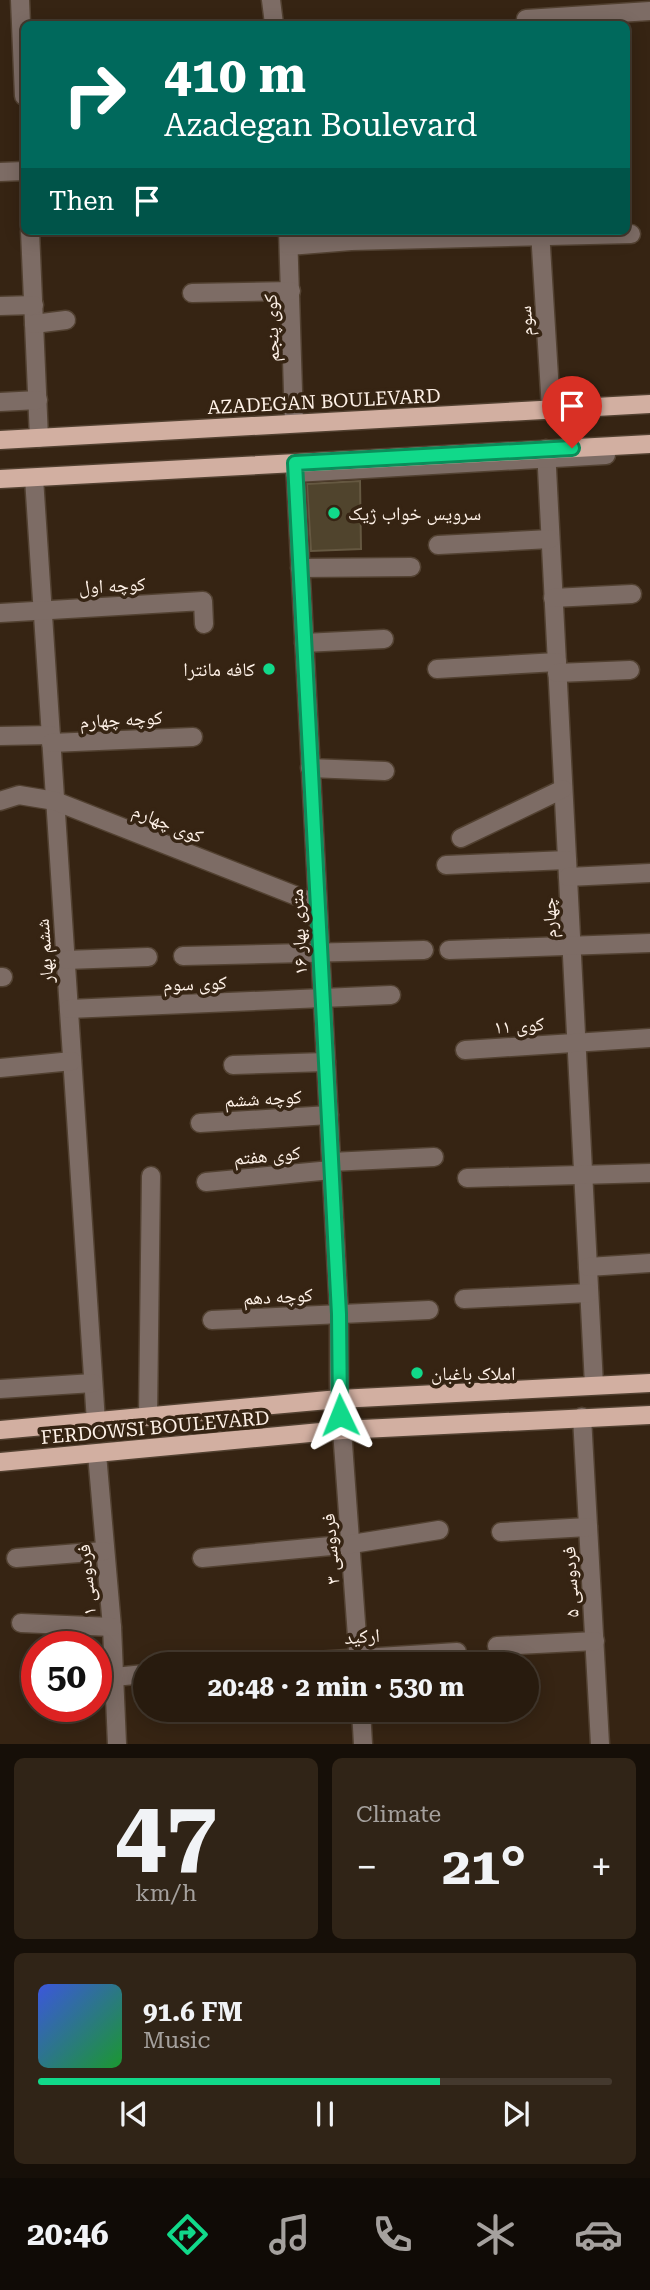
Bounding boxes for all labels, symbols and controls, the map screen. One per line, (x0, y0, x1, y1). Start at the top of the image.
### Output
text: 410 m (164, 47, 306, 104)
icon: right (49, 49, 140, 140)
text: Azadegan Boulevard (164, 106, 477, 144)
icon: arrive (128, 182, 166, 220)
text: Then (49, 186, 114, 216)
street label: کوی پنجم (259, 293, 285, 362)
street label: سوم (513, 305, 540, 337)
pin (542, 376, 602, 448)
street label: AZADEGAN BOULEVARD (207, 384, 441, 419)
icon: arrive (553, 387, 591, 425)
place label: سرویس خواب ژیک (348, 502, 481, 525)
marker: سرویس خواب ژیک (326, 505, 342, 521)
street label: کوچه اول (78, 572, 146, 599)
place label: کافه مانترا (183, 658, 255, 681)
marker: کافه مانترا (261, 661, 277, 677)
street label: کوچه چهارم (79, 706, 163, 735)
street label: کوی چهارم (128, 799, 207, 850)
street label: ۱۶ متری بهار (285, 888, 312, 976)
street label: چهارم (537, 897, 564, 939)
street label: ششم بهار (31, 918, 59, 985)
street label: کوی سوم (163, 971, 228, 998)
street label: کوی ۱۱ (493, 1012, 545, 1039)
street label: کوچه ششم (224, 1085, 302, 1113)
street label: کوی هفتم (233, 1141, 302, 1171)
street label: کوچه دهم (243, 1283, 314, 1311)
place label: املاک باغبان (431, 1362, 515, 1385)
marker: املاک باغبان (409, 1365, 425, 1381)
position arrow (303, 1378, 377, 1452)
street label: FERDOWSI BOULEVARD (40, 1406, 270, 1449)
street label: فردوسی ۳ (317, 1513, 344, 1585)
street label: فردوسی ۱ (72, 1543, 101, 1616)
street label: فردوسی ۵ (557, 1546, 584, 1618)
street label: ارکید (343, 1624, 381, 1649)
speed limit sign: 50 (21, 1631, 112, 1722)
text: 20:48 · 2 min · 530 m (208, 1672, 464, 1702)
text: 47 (115, 1781, 217, 1887)
text: Climate (356, 1801, 441, 1828)
text: 21° (442, 1836, 526, 1897)
text: − (356, 1845, 377, 1889)
text: + (591, 1845, 612, 1889)
text: km/h (135, 1880, 197, 1907)
text: 91.6 FM (143, 1997, 243, 2027)
text: Music (143, 2027, 210, 2054)
icon: previous (115, 2095, 153, 2133)
icon: pause (306, 2095, 344, 2133)
icon: next (497, 2095, 535, 2133)
icon: directions (163, 2210, 212, 2259)
icon: music (265, 2210, 314, 2259)
icon: phone (368, 2210, 417, 2259)
icon: climate (471, 2210, 520, 2259)
icon: car (574, 2210, 623, 2259)
text: 20:46 (27, 2215, 109, 2253)

